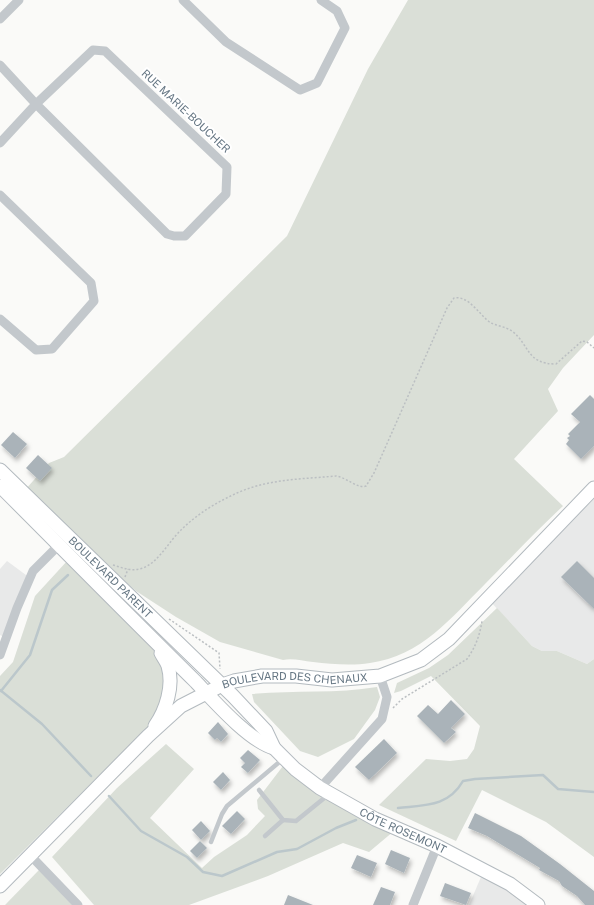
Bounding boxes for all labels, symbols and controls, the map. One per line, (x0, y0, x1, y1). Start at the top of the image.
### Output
street label: RUE MARIE-BOUCHER (139, 67, 233, 155)
street label: BOULEVARD PARENT (66, 534, 155, 621)
street label: BOULEVARD DES CHENAUX (220, 669, 368, 691)
street label: CÔTE ROSEMONT (357, 806, 449, 856)

